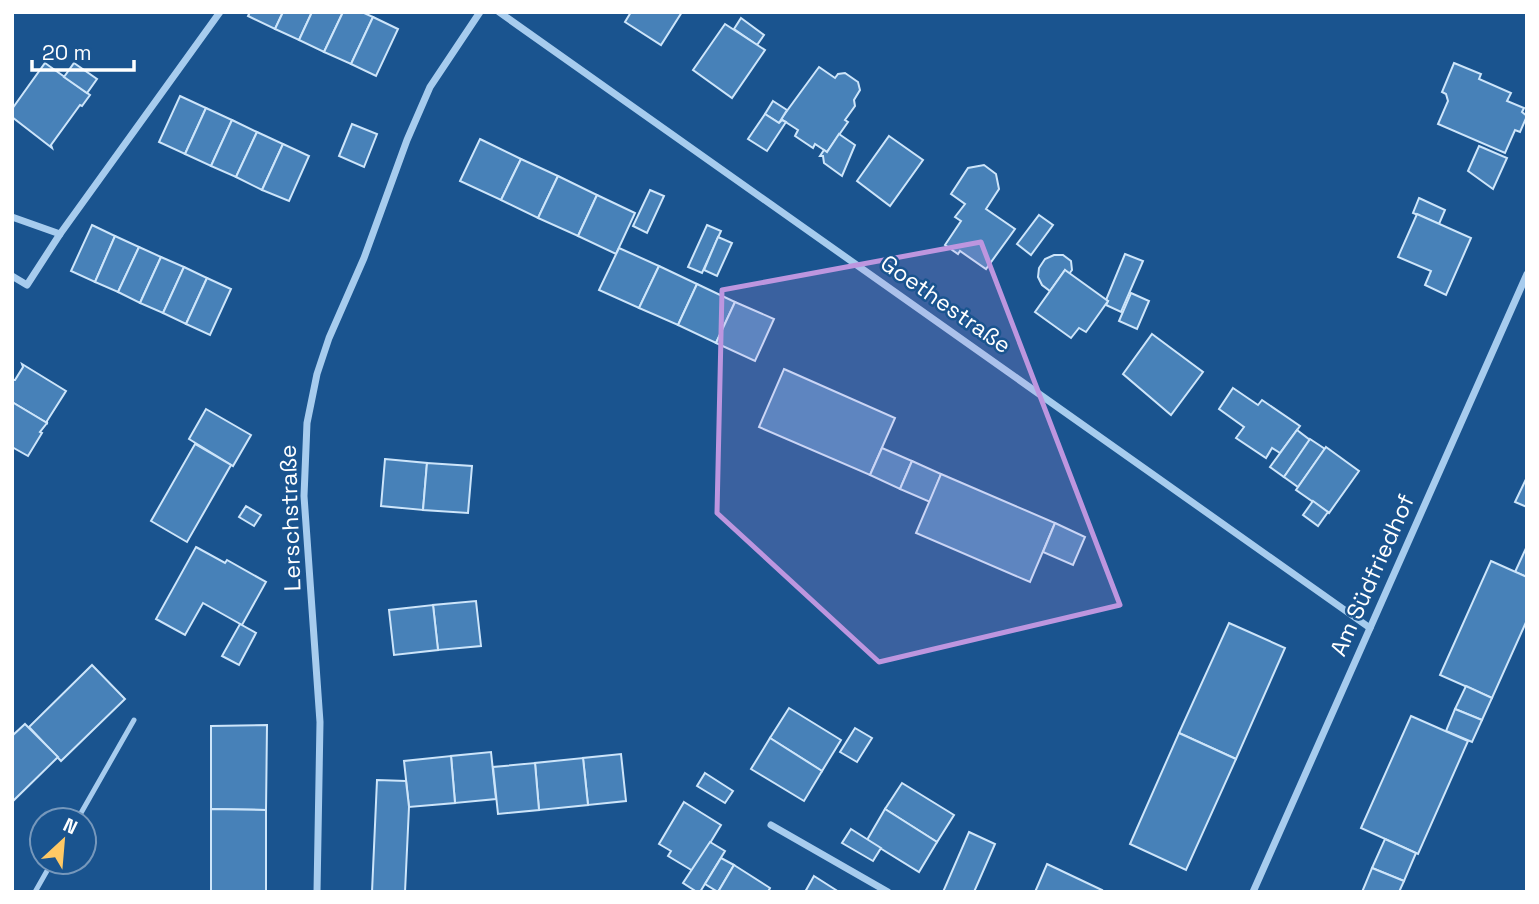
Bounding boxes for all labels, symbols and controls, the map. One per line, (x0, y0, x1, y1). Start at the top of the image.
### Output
scale bar (32, 28, 133, 72)
text: 20 m (42, 39, 92, 66)
street label: Goethestraße (875, 248, 1017, 360)
street label: Lerschstraße (272, 444, 308, 592)
street label: Am Südfriedhof (1323, 489, 1421, 661)
north arrow (28, 806, 98, 876)
text: N (59, 812, 81, 840)

